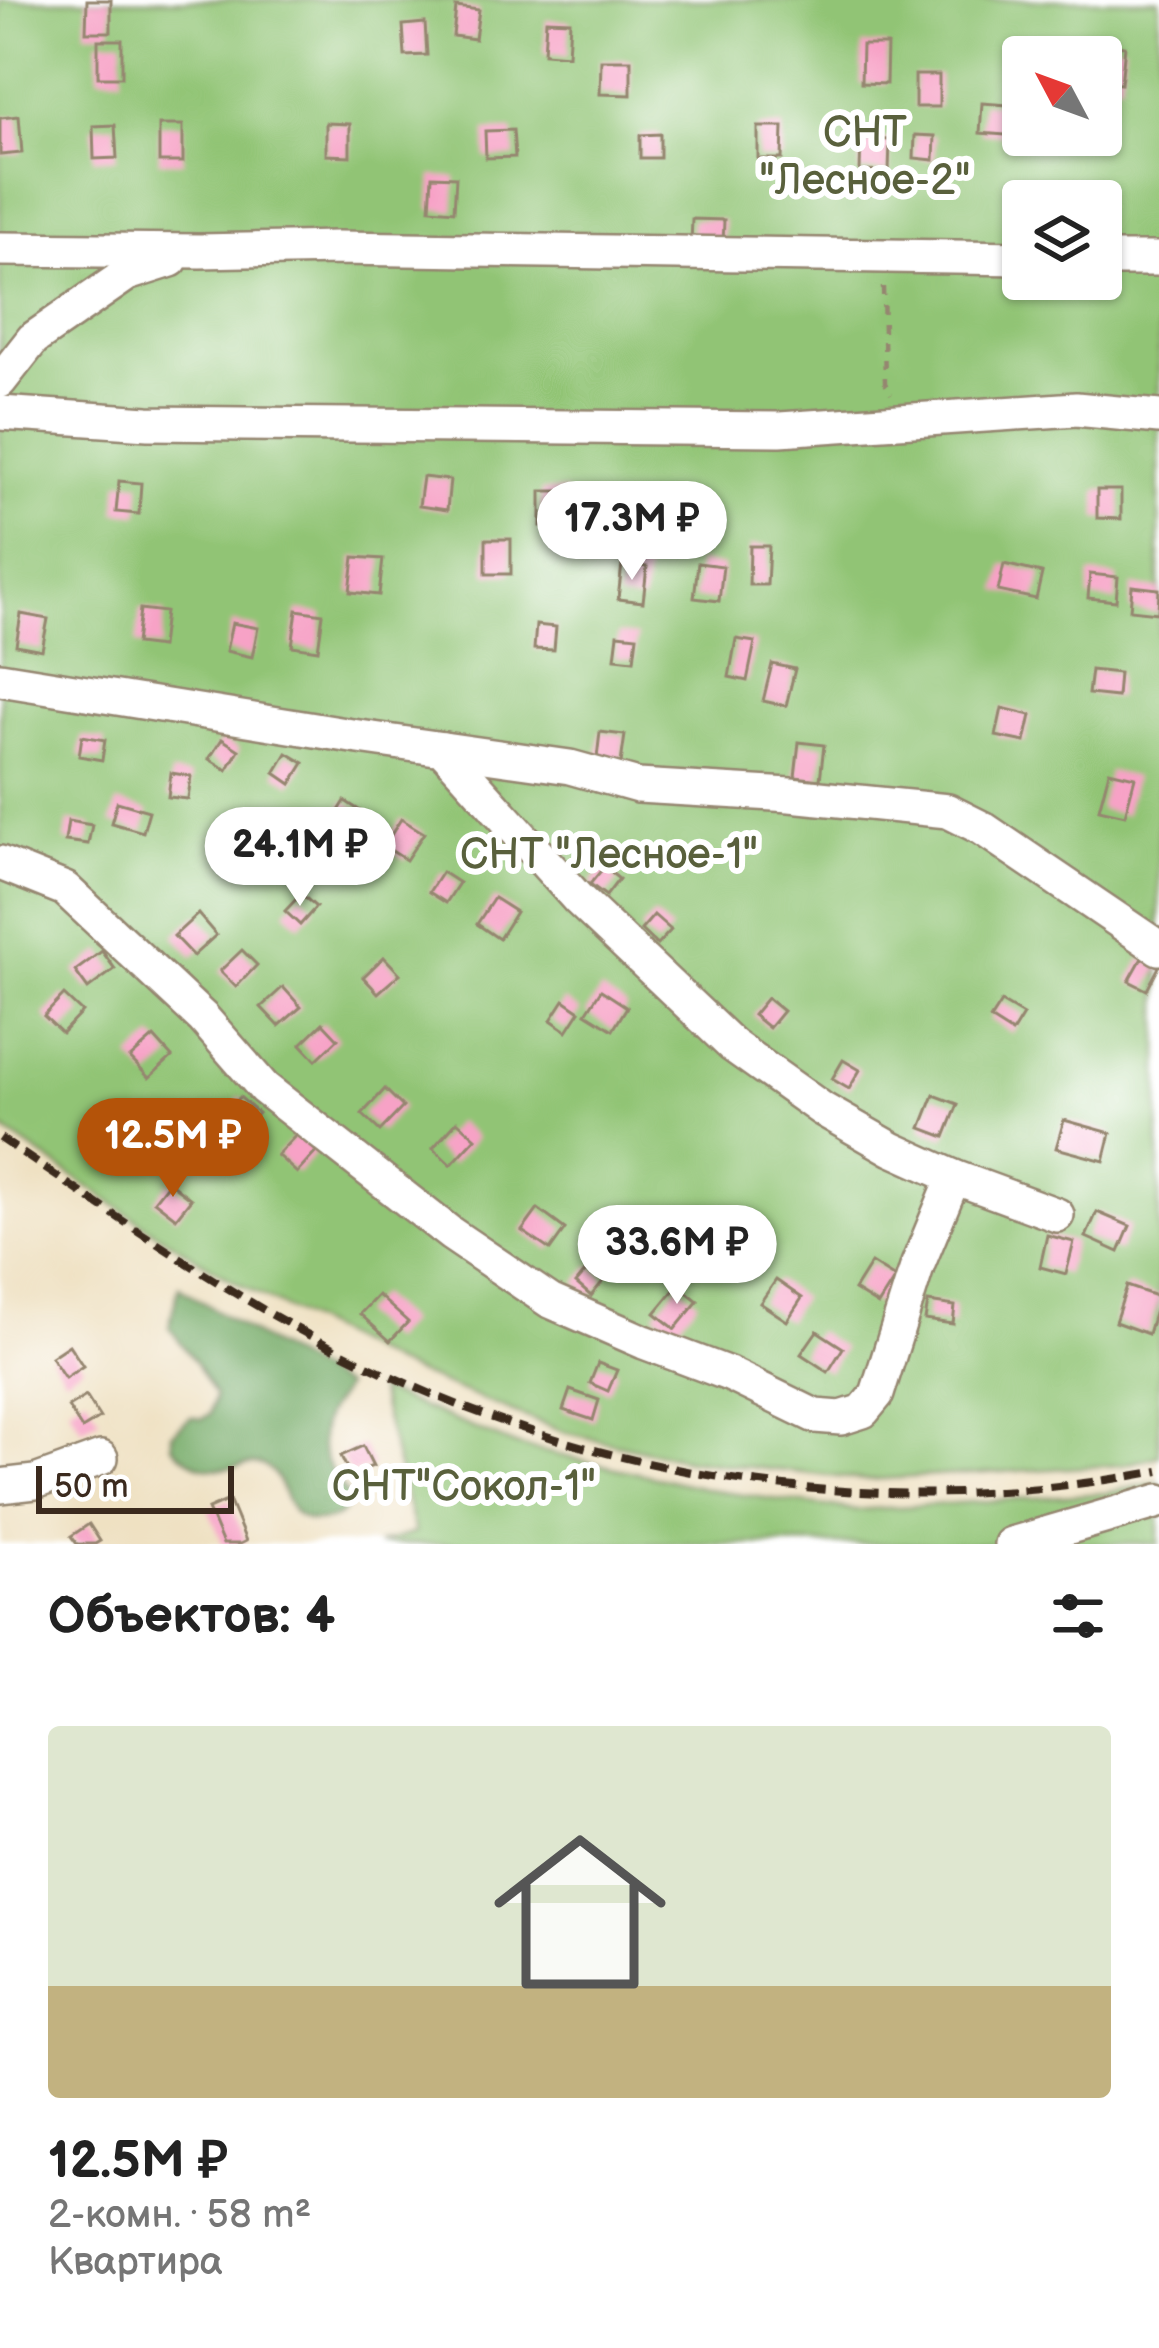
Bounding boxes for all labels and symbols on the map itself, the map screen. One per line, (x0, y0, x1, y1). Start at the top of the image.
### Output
north arrow (1002, 36, 1122, 156)
park label: СНТ "Лесное-2" (759, 108, 971, 207)
pin: 17.3M ₽ (521, 481, 743, 583)
pin: 24.1M ₽ (189, 807, 411, 909)
park label: СНТ "Лесное-1" (460, 830, 758, 881)
pin: 12.5M ₽ (62, 1098, 284, 1200)
pin: 33.6M ₽ (566, 1205, 788, 1307)
scale bar (36, 1460, 234, 1513)
park label: СНТ"Сокол-1" (332, 1462, 596, 1513)

